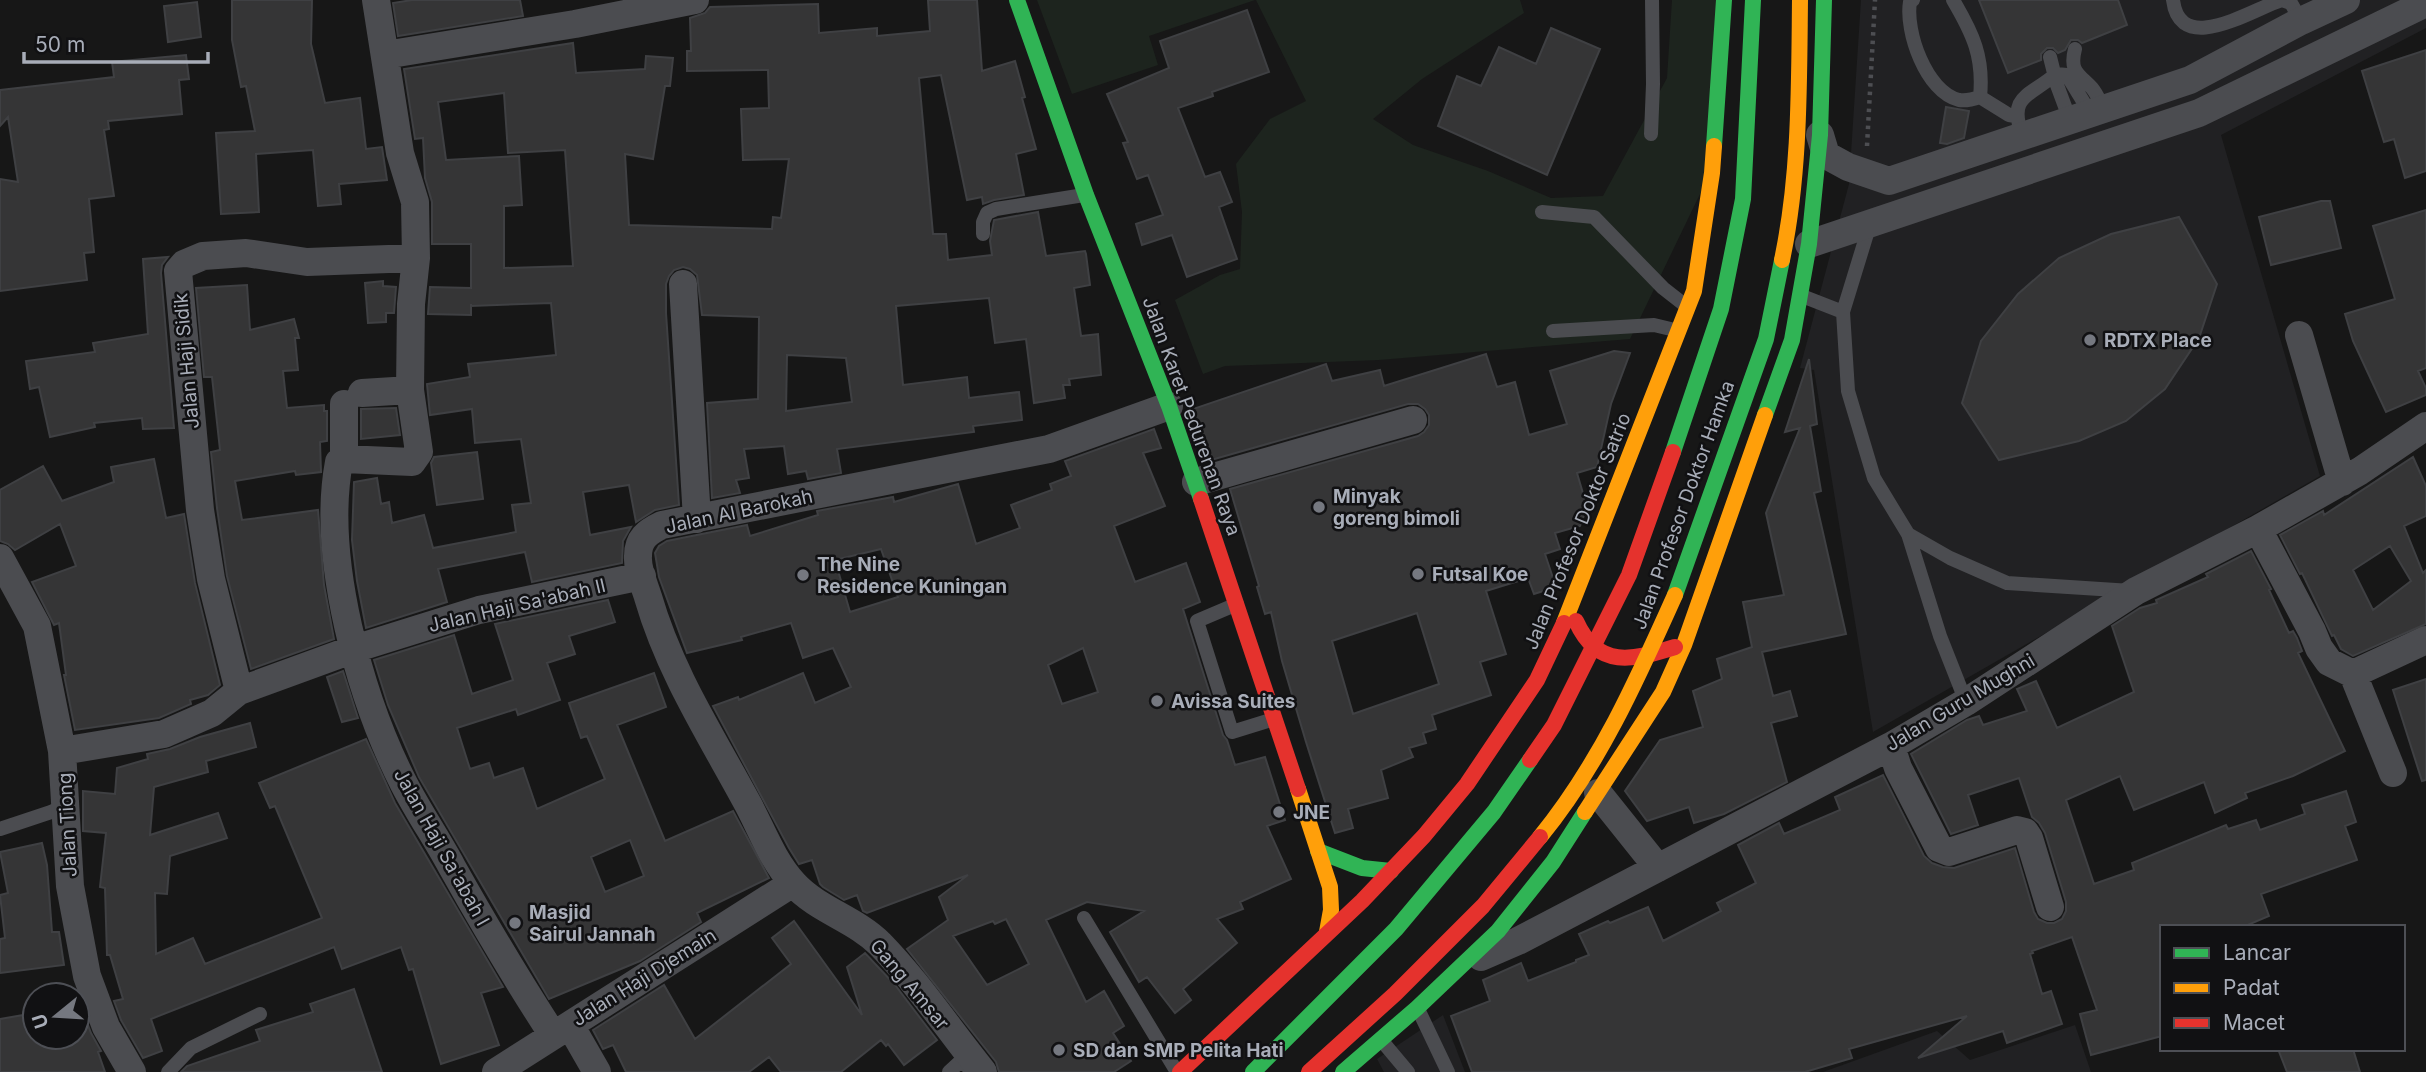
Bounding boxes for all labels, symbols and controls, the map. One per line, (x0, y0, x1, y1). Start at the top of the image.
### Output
scale bar (24, 21, 208, 65)
text: 50 m (35, 32, 85, 57)
street label: Jalan Haji Sidik (169, 292, 204, 430)
street label: Jalan Karet Pedurenan Raya (1138, 294, 1246, 539)
place label: RDTX Place (2104, 329, 2212, 352)
marker: RDTX Place (2082, 332, 2098, 348)
street label: Jalan Profesor Doktor Hamka (1628, 378, 1739, 633)
street label: Jalan Profesor Doktor Satrio (1519, 410, 1636, 653)
street label: Jalan Al Barokah (663, 485, 815, 538)
place label: Minyak goreng bimoli (1333, 485, 1460, 530)
marker: Minyak goreng bimoli (1311, 499, 1327, 515)
place label: The Nine Residence Kuningan (817, 553, 1007, 598)
place label: Futsal Koe (1432, 563, 1528, 586)
marker: Futsal Koe (1410, 566, 1426, 582)
marker: The Nine Residence Kuningan (795, 567, 811, 583)
street label: Jalan Haji Sa'abah II (426, 574, 608, 637)
street label: Jalan Guru Mughni (1882, 649, 2039, 756)
place label: Avissa Suites (1171, 690, 1295, 713)
marker: Avissa Suites (1149, 693, 1165, 709)
street label: Jalan Haji Sa'abah I (389, 765, 494, 930)
street label: Jalan Tiong (53, 772, 82, 878)
place label: JNE (1293, 801, 1330, 824)
marker: JNE (1271, 804, 1287, 820)
place label: Masjid Sairul Jannah (529, 901, 656, 946)
marker: Masjid Sairul Jannah (507, 915, 523, 931)
street label: Jalan Haji Djemain (568, 924, 720, 1031)
legend (2160, 925, 2405, 1051)
street label: Gang Amsar (865, 935, 954, 1034)
text: Lancar (2223, 940, 2291, 965)
text: Padat (2223, 975, 2280, 1000)
north arrow (21, 981, 91, 1051)
text: Macet (2223, 1010, 2285, 1035)
text: U (27, 1011, 53, 1031)
place label: SD dan SMP Pelita Hati (1073, 1039, 1284, 1062)
marker: SD dan SMP Pelita Hati (1051, 1042, 1067, 1058)

